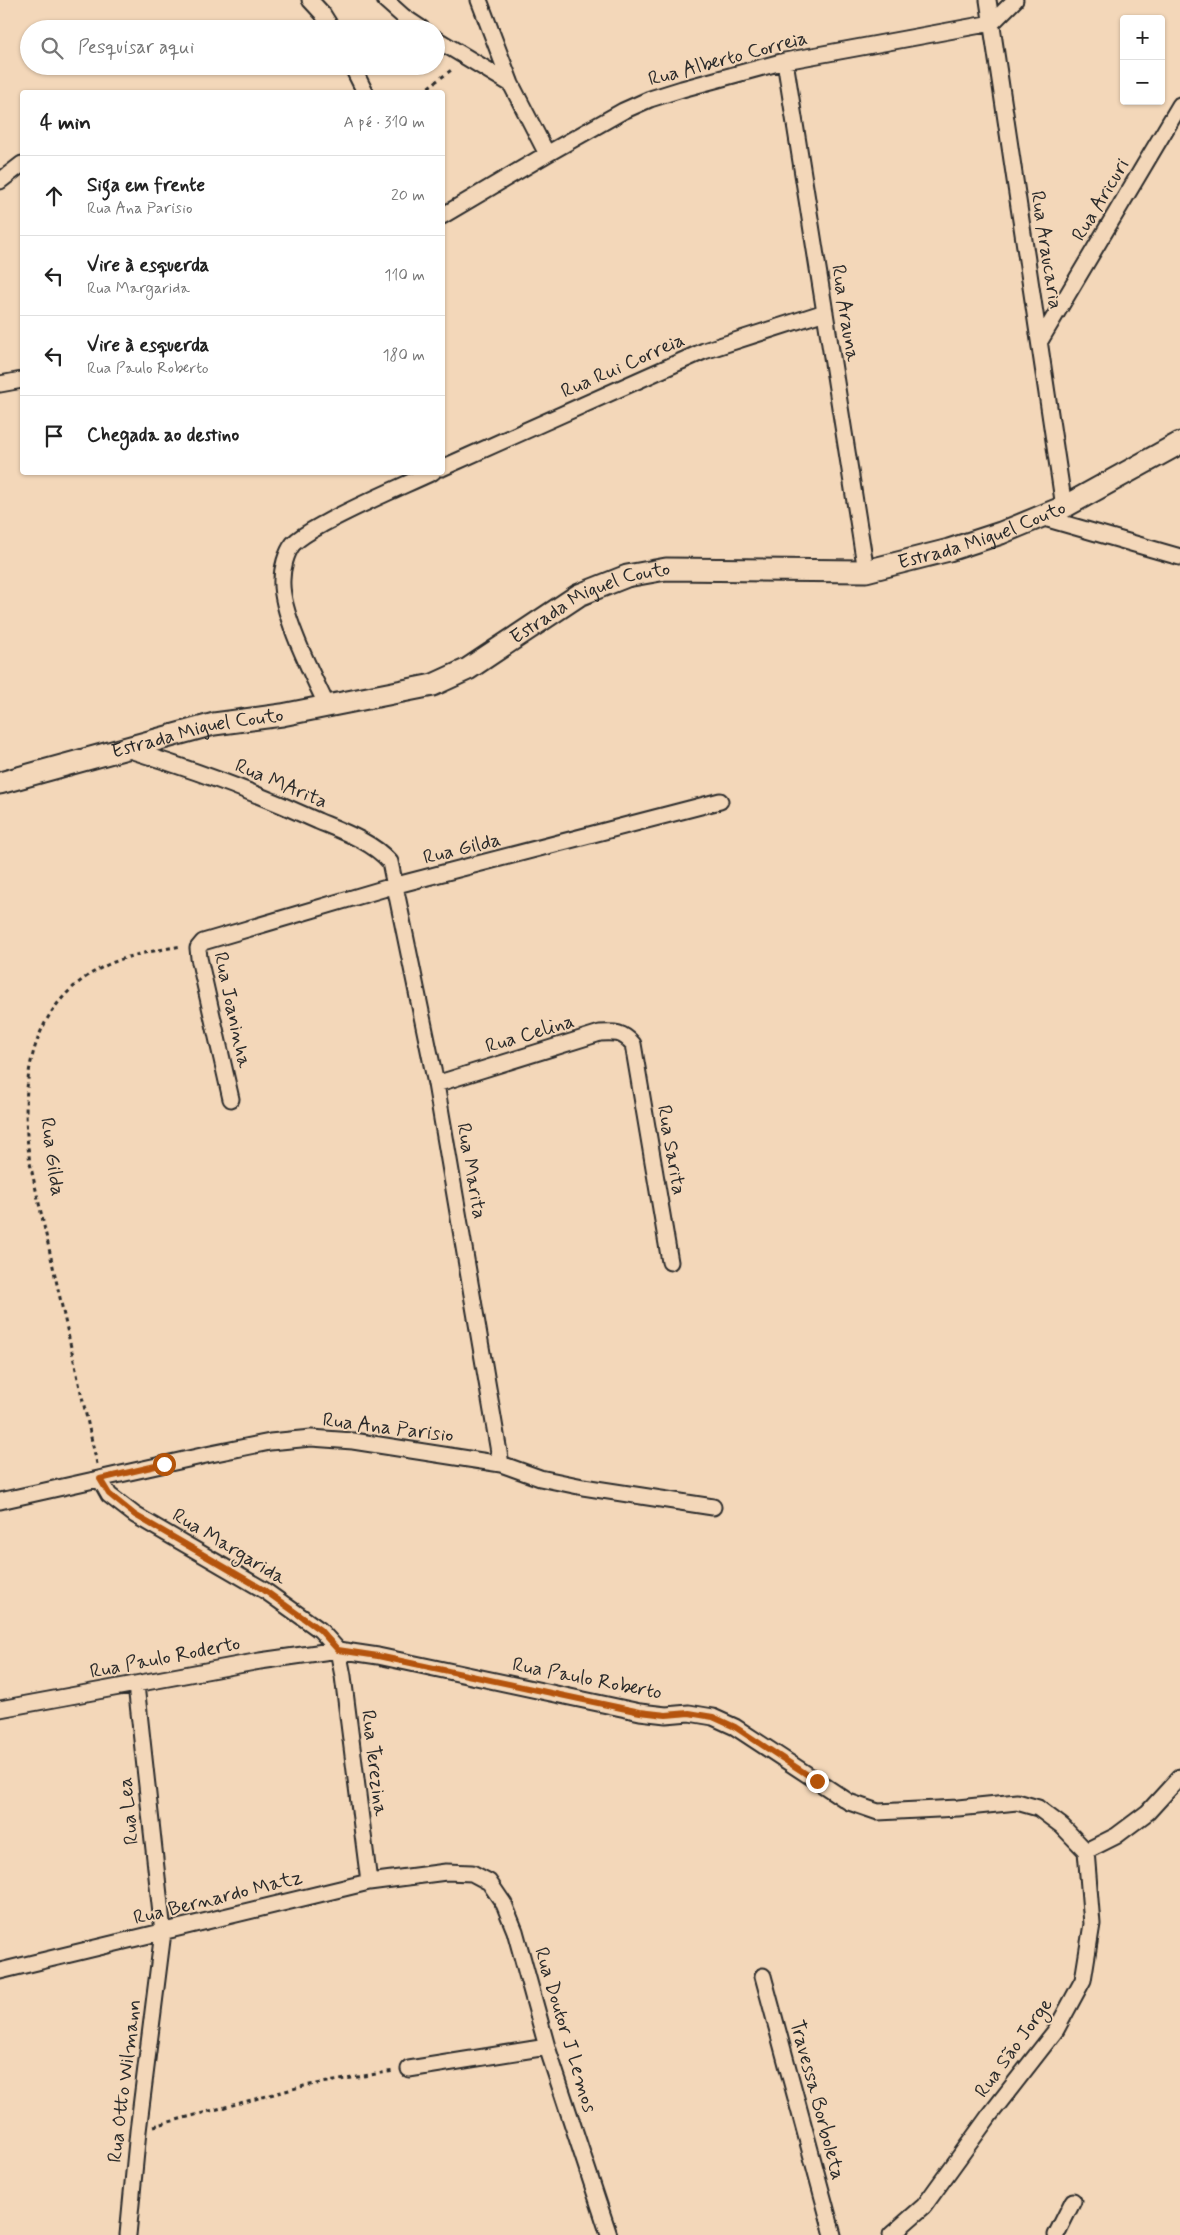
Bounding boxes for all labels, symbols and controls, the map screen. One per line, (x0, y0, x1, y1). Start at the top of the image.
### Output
map controls (1120, 15, 1165, 105)
button: + (1120, 15, 1165, 60)
search box (20, 20, 445, 75)
street label: Rua Alberto Correia (645, 25, 811, 93)
icon: search (38, 34, 66, 62)
text: Pesquisar aqui (78, 35, 194, 60)
button: − (1120, 60, 1165, 105)
text: 4 min (40, 109, 91, 137)
text: A pé · 310 m (344, 112, 425, 133)
street label: Rua Aricuri (1066, 154, 1136, 246)
text: Siga em frente (87, 173, 205, 198)
icon: ahead (40, 182, 68, 210)
text: 20 m (391, 185, 425, 206)
street label: Rua Araucaria (1023, 189, 1069, 311)
text: Rua Ana Parisio (87, 198, 193, 219)
text: Vire à esquerda (87, 253, 209, 278)
icon: left (40, 262, 68, 290)
street label: Rua Arauna (824, 263, 866, 364)
text: 110 m (384, 265, 425, 286)
text: Rua Margarida (87, 278, 190, 299)
street label: Rua Rui Correia (557, 327, 689, 405)
text: Vire à esquerda (87, 333, 209, 358)
icon: left (40, 342, 68, 370)
text: 180 m (382, 345, 425, 366)
text: Rua Paulo Roberto (87, 358, 209, 379)
icon: arrive (40, 422, 68, 450)
text: Chegada ao destino (87, 423, 239, 448)
street label: Estrada Miguel Couto (895, 494, 1070, 576)
street label: Estrada Miguel Couto (505, 555, 670, 651)
street label: Estrada Miguel Couto (108, 701, 285, 765)
street label: Rua MArita (231, 752, 331, 816)
street label: Rua Gilda (420, 826, 504, 872)
street label: Rua Joaninha (207, 949, 258, 1071)
street label: Rua Celina (482, 1008, 578, 1060)
street label: Rua Sarita (650, 1103, 692, 1197)
street label: Rua Gilda (33, 1116, 71, 1198)
street label: Rua Marita (449, 1121, 493, 1221)
street label: Rua Ana Parisio (321, 1407, 455, 1449)
route start (153, 1453, 176, 1476)
street label: Rua Margarida (166, 1502, 292, 1593)
street label: Rua Paulo Roderto (88, 1630, 242, 1686)
street label: Rua Paulo Roberto (510, 1651, 664, 1707)
street label: Rua Terezina (354, 1708, 394, 1819)
route end (806, 1770, 829, 1793)
street label: Rua Lea (112, 1776, 146, 1846)
street label: Rua Bernardo Matz (131, 1864, 306, 1932)
street label: Rua Doutor J Lemos (527, 1944, 603, 2116)
street label: Rua São Jorge (969, 1993, 1060, 2104)
street label: Rua Otto Wilmann (102, 1998, 148, 2164)
street label: Travessa Borboleta (783, 2017, 851, 2183)

